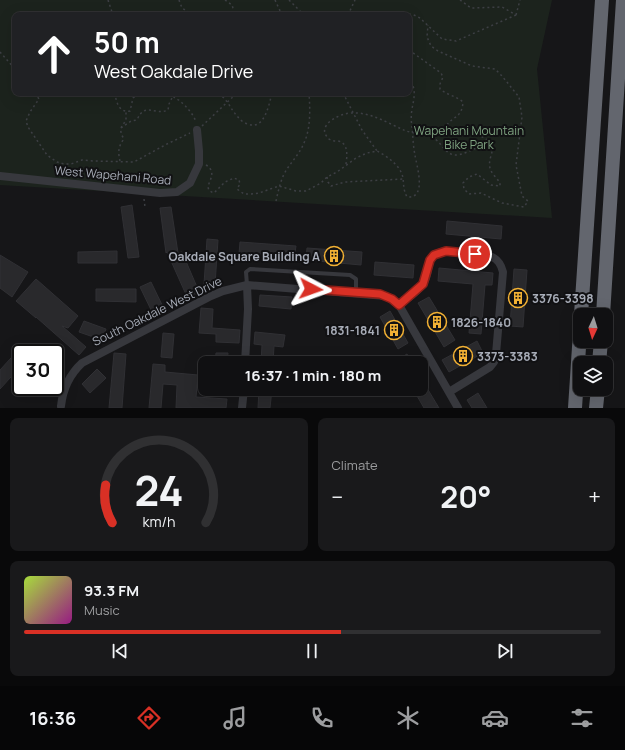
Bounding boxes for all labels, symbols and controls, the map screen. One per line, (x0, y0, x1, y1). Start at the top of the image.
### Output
text: 50 m (94, 23, 160, 61)
icon: ahead (28, 28, 80, 80)
text: West Oakdale Drive (94, 59, 253, 83)
park label: Wapehani Mountain Bike Park (414, 122, 524, 153)
street label: West Wapehani Road (54, 161, 172, 189)
pin (458, 237, 492, 271)
icon: arrive (464, 243, 486, 265)
building icon: Oakdale Square Building A (323, 245, 345, 267)
place label: Oakdale Square Building A (169, 248, 320, 265)
position arrow (290, 268, 332, 310)
street label: South Oakdale West Drive (89, 272, 225, 350)
building icon: 3376-3398 (507, 287, 529, 309)
place label: 3376-3398 (532, 290, 594, 307)
north arrow (573, 308, 613, 348)
map controls (573, 308, 613, 396)
building icon: 1826-1840 (426, 311, 448, 333)
place label: 1826-1840 (451, 314, 511, 331)
building icon: 1831-1841 (383, 319, 405, 341)
place label: 1831-1841 (325, 322, 380, 339)
speed limit sign: 30 (12, 344, 64, 396)
building icon: 3373-3383 (452, 345, 474, 367)
place label: 3373-3383 (477, 348, 538, 365)
button: layers (573, 356, 613, 396)
text: 16:37 · 1 min · 180 m (245, 365, 381, 386)
text: Climate (332, 456, 378, 474)
text: 24 (134, 461, 183, 517)
text: 20° (440, 476, 491, 517)
text: − (332, 482, 343, 512)
text: + (588, 482, 601, 512)
text: km/h (142, 511, 175, 530)
text: 93.3 FM (84, 580, 139, 601)
text: Music (84, 601, 120, 619)
icon: previous (109, 640, 131, 662)
icon: pause (301, 640, 323, 662)
icon: next (494, 640, 516, 662)
icon: directions (135, 704, 163, 732)
icon: music (221, 704, 249, 732)
icon: phone (308, 704, 336, 732)
icon: climate (394, 704, 422, 732)
icon: car (481, 704, 509, 732)
icon: filters (568, 704, 596, 732)
text: 16:36 (29, 706, 76, 730)

